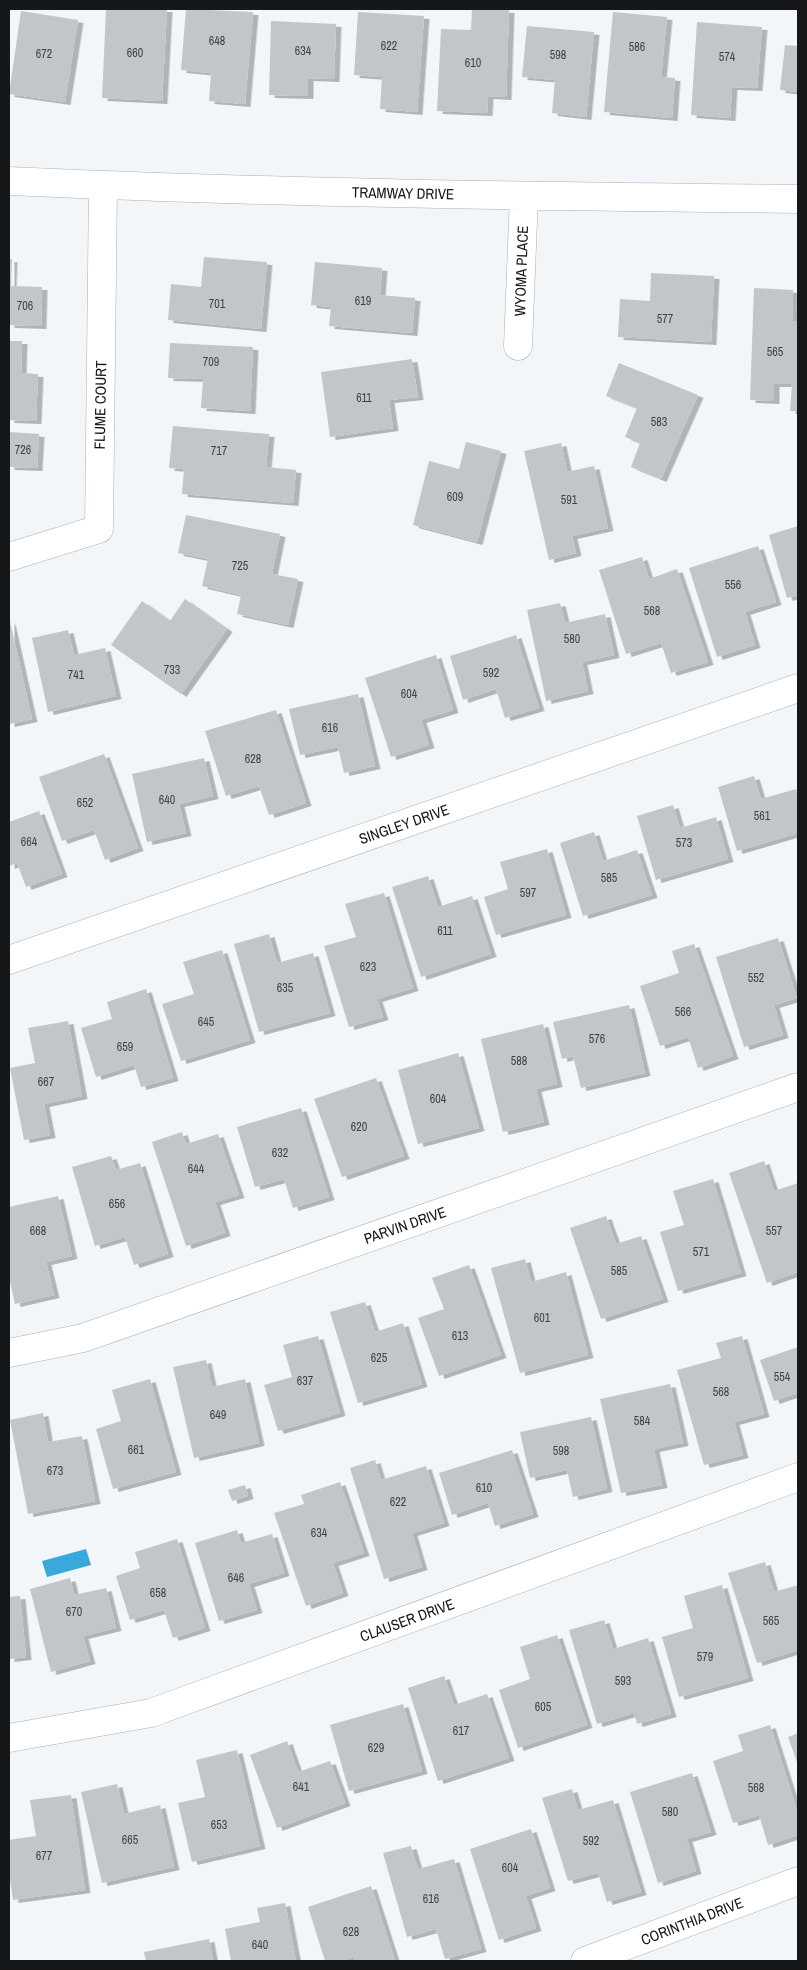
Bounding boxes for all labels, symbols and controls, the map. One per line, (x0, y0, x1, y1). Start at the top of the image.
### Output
house number: 648 (209, 33, 225, 49)
house number: 622 (381, 38, 397, 54)
house number: 586 (629, 39, 645, 55)
house number: 634 (295, 43, 312, 59)
house number: 660 (127, 45, 143, 61)
house number: 672 (36, 46, 52, 62)
house number: 598 (550, 47, 566, 63)
house number: 574 (719, 49, 736, 65)
house number: 610 (465, 55, 481, 71)
street label: TRAMWAY DRIVE (352, 182, 454, 204)
street label: WYOMA PLACE (509, 225, 533, 317)
house number: 619 (355, 293, 371, 309)
house number: 701 (209, 296, 226, 312)
house number: 706 (17, 298, 33, 314)
house number: 577 (657, 311, 674, 327)
house number: 565 (767, 344, 784, 360)
house number: 709 (203, 354, 219, 370)
street label: FLUME COURT (89, 360, 111, 449)
house number: 611 (356, 390, 372, 406)
house number: 583 (651, 414, 667, 430)
house number: 726 (15, 442, 31, 458)
house number: 717 (211, 443, 228, 459)
house number: 609 (447, 489, 463, 505)
house number: 591 (561, 492, 578, 508)
house number: 725 (232, 558, 249, 574)
house number: 556 (725, 577, 741, 593)
house number: 568 (644, 603, 660, 619)
house number: 580 (564, 631, 580, 647)
house number: 733 (164, 662, 180, 678)
house number: 592 (483, 665, 499, 681)
house number: 741 (68, 667, 85, 683)
house number: 604 (401, 686, 418, 702)
house number: 616 (322, 720, 338, 736)
house number: 628 (245, 751, 261, 767)
house number: 640 (159, 792, 175, 808)
house number: 652 (77, 795, 93, 811)
street label: SINGLEY DRIVE (356, 799, 452, 849)
house number: 561 (754, 808, 771, 824)
house number: 664 (21, 834, 38, 850)
house number: 573 (676, 835, 692, 851)
house number: 585 (601, 870, 618, 886)
house number: 597 (520, 885, 537, 901)
house number: 611 (437, 923, 453, 939)
house number: 623 (360, 959, 376, 975)
house number: 552 (748, 970, 764, 986)
house number: 635 (277, 980, 294, 996)
house number: 566 (675, 1004, 691, 1020)
house number: 645 (198, 1014, 215, 1030)
house number: 576 (589, 1031, 605, 1047)
house number: 659 (117, 1039, 133, 1055)
house number: 588 (511, 1053, 527, 1069)
house number: 667 (38, 1074, 55, 1090)
house number: 604 (430, 1091, 447, 1107)
house number: 620 (351, 1119, 367, 1135)
house number: 632 (272, 1145, 288, 1161)
house number: 644 (188, 1161, 205, 1177)
house number: 656 (109, 1196, 125, 1212)
street label: PARVIN DRIVE (361, 1201, 449, 1249)
house number: 668 (30, 1223, 46, 1239)
house number: 557 (766, 1223, 783, 1239)
house number: 571 (693, 1244, 710, 1260)
house number: 585 (611, 1263, 628, 1279)
house number: 601 (534, 1310, 551, 1326)
house number: 613 (452, 1328, 468, 1344)
house number: 625 (371, 1350, 388, 1366)
house number: 554 (774, 1369, 791, 1385)
house number: 637 (297, 1373, 314, 1389)
house number: 568 (713, 1384, 729, 1400)
house number: 649 (210, 1407, 226, 1423)
house number: 584 (634, 1413, 651, 1429)
house number: 661 (128, 1442, 145, 1458)
house number: 598 (553, 1443, 569, 1459)
house number: 673 (47, 1463, 63, 1479)
house number: 610 (476, 1480, 492, 1496)
house number: 622 (390, 1494, 406, 1510)
house number: 634 (311, 1525, 328, 1541)
house number: 646 (228, 1570, 244, 1586)
house number: 658 (150, 1585, 166, 1601)
street label: CLAUSER DRIVE (357, 1593, 457, 1647)
house number: 670 (66, 1604, 82, 1620)
house number: 565 (763, 1613, 780, 1629)
house number: 579 (697, 1649, 713, 1665)
house number: 593 (615, 1673, 631, 1689)
house number: 605 (535, 1699, 552, 1715)
house number: 617 (453, 1723, 470, 1739)
house number: 629 (368, 1740, 384, 1756)
house number: 641 (293, 1779, 310, 1795)
house number: 568 (748, 1780, 764, 1796)
house number: 580 (662, 1804, 678, 1820)
house number: 653 (211, 1817, 227, 1833)
house number: 665 (122, 1832, 139, 1848)
house number: 592 (583, 1833, 599, 1849)
house number: 677 (36, 1848, 53, 1864)
house number: 604 (502, 1860, 519, 1876)
house number: 616 (423, 1891, 439, 1907)
street label: CORINTHIA DRIVE (638, 1892, 746, 1950)
house number: 628 (343, 1924, 359, 1940)
house number: 640 (252, 1937, 268, 1953)

